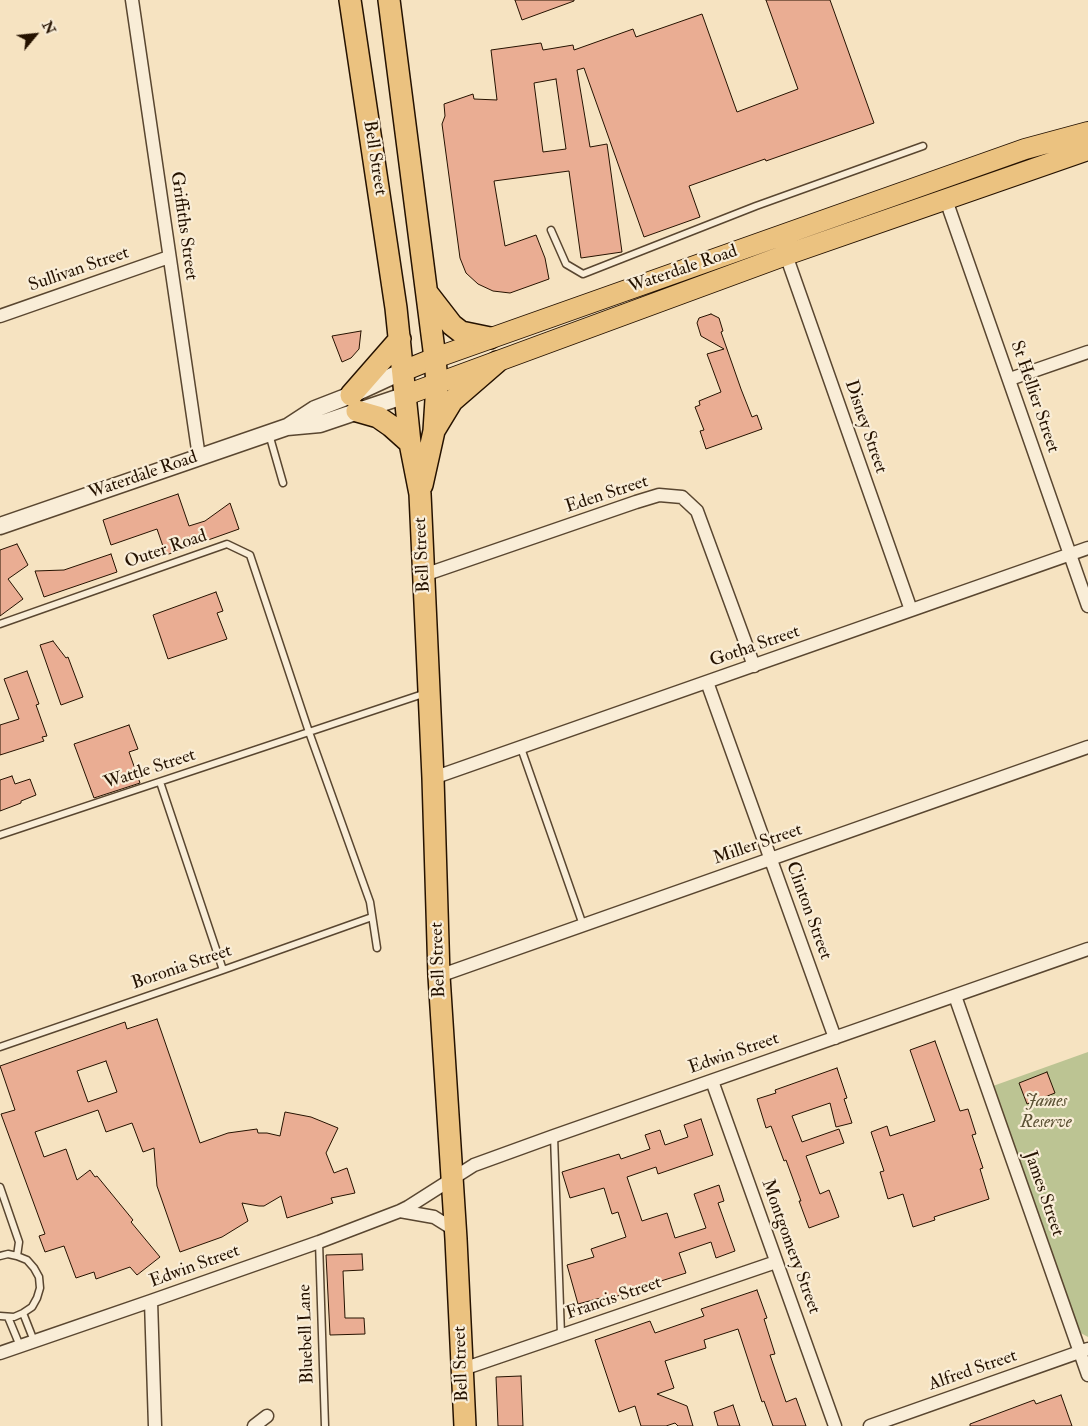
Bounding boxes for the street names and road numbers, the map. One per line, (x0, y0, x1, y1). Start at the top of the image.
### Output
street label: Bell Street (357, 119, 391, 197)
street label: Griffiths Street (165, 170, 201, 282)
street label: Waterdale Road (626, 241, 740, 299)
street label: Sullivan Street (26, 243, 132, 297)
street label: St Hellier Street (1005, 338, 1063, 456)
street label: Disney Street (839, 377, 891, 477)
street label: Waterdale Road (86, 447, 200, 505)
street label: Eden Street (563, 471, 651, 519)
street label: Bell Street (410, 517, 436, 593)
street label: Outer Road (122, 526, 210, 574)
street label: Gotha Street (707, 622, 803, 672)
street label: Wattle Street (101, 745, 199, 795)
street label: Miller Street (711, 820, 805, 870)
street label: Clinton Street (780, 859, 836, 963)
street label: Bell Street (427, 922, 451, 998)
street label: Boronia Street (129, 941, 235, 995)
street label: Edwin Street (686, 1028, 782, 1080)
street label: James Street (1018, 1148, 1068, 1240)
street label: Montgomery Street (756, 1177, 824, 1317)
street label: Edwin Street (147, 1241, 243, 1293)
street label: Francis Street (563, 1273, 665, 1325)
street label: Bluebell Lane (294, 1284, 320, 1384)
street label: Bell Street (450, 1326, 474, 1402)
street label: Alfred Street (926, 1346, 1020, 1396)

